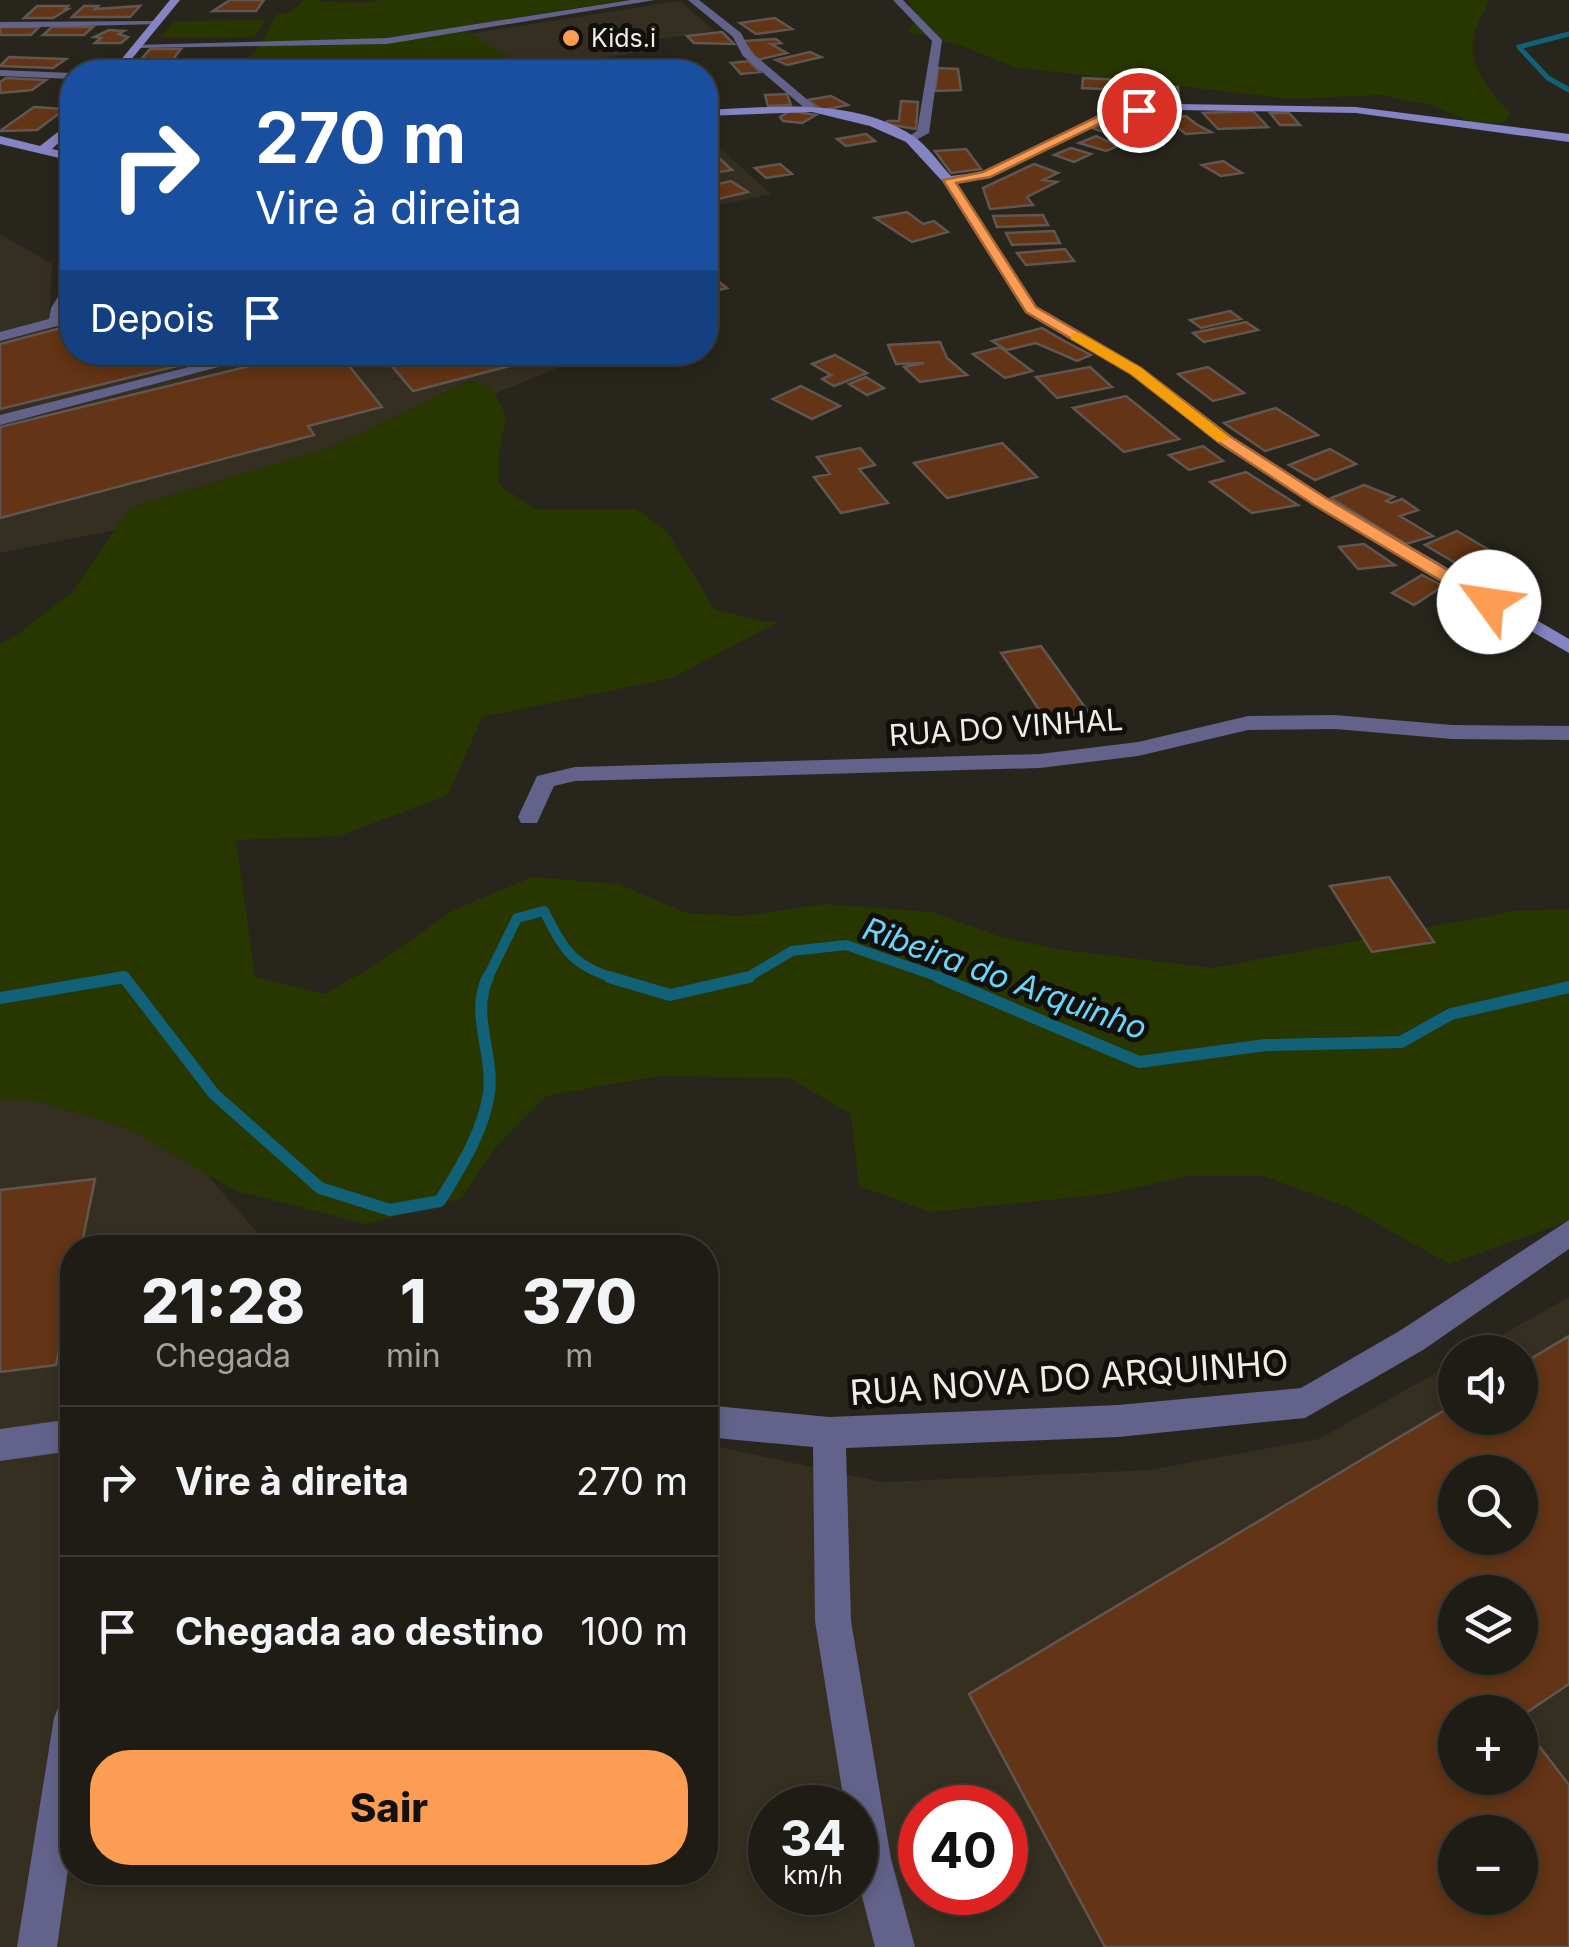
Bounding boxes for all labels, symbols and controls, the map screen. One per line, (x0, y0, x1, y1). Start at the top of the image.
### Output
place label: Kids.i (591, 23, 656, 53)
marker: Kids.i (560, 27, 582, 49)
pin (1097, 68, 1182, 153)
icon: arrive (1112, 83, 1167, 138)
text: 270 m (255, 95, 466, 180)
icon: right (90, 100, 220, 230)
text: Vire à direita (255, 180, 522, 235)
icon: arrive (235, 290, 290, 345)
text: Depois (90, 295, 215, 341)
position arrow (1437, 550, 1541, 654)
street label: RUA DO VINHAL (888, 701, 1124, 753)
water label: Ribeira do Arquinho (858, 909, 1152, 1047)
text: 21:28 (141, 1265, 305, 1337)
text: 1 (400, 1265, 427, 1337)
text: 370 (522, 1265, 637, 1337)
map controls (1438, 1335, 1538, 1915)
button: sound (1438, 1335, 1538, 1435)
text: Chegada (155, 1336, 291, 1375)
text: min (386, 1336, 441, 1375)
text: m (565, 1336, 593, 1375)
street label: RUA NOVA DO ARQUINHO (848, 1341, 1290, 1413)
icon: right (90, 1454, 145, 1509)
button: search (1438, 1455, 1538, 1555)
text: Vire à direita (175, 1458, 409, 1504)
text: 270 m (576, 1458, 688, 1504)
button: layers (1438, 1575, 1538, 1675)
icon: arrive (90, 1604, 145, 1659)
text: Chegada ao destino (175, 1608, 544, 1654)
text: 100 m (581, 1608, 688, 1654)
button: + (1438, 1695, 1538, 1795)
button: Sair (90, 1750, 688, 1865)
speed limit sign: 40 (898, 1785, 1028, 1915)
text: 34 (780, 1808, 846, 1868)
button: − (1438, 1815, 1538, 1915)
text: km/h (783, 1860, 843, 1890)

